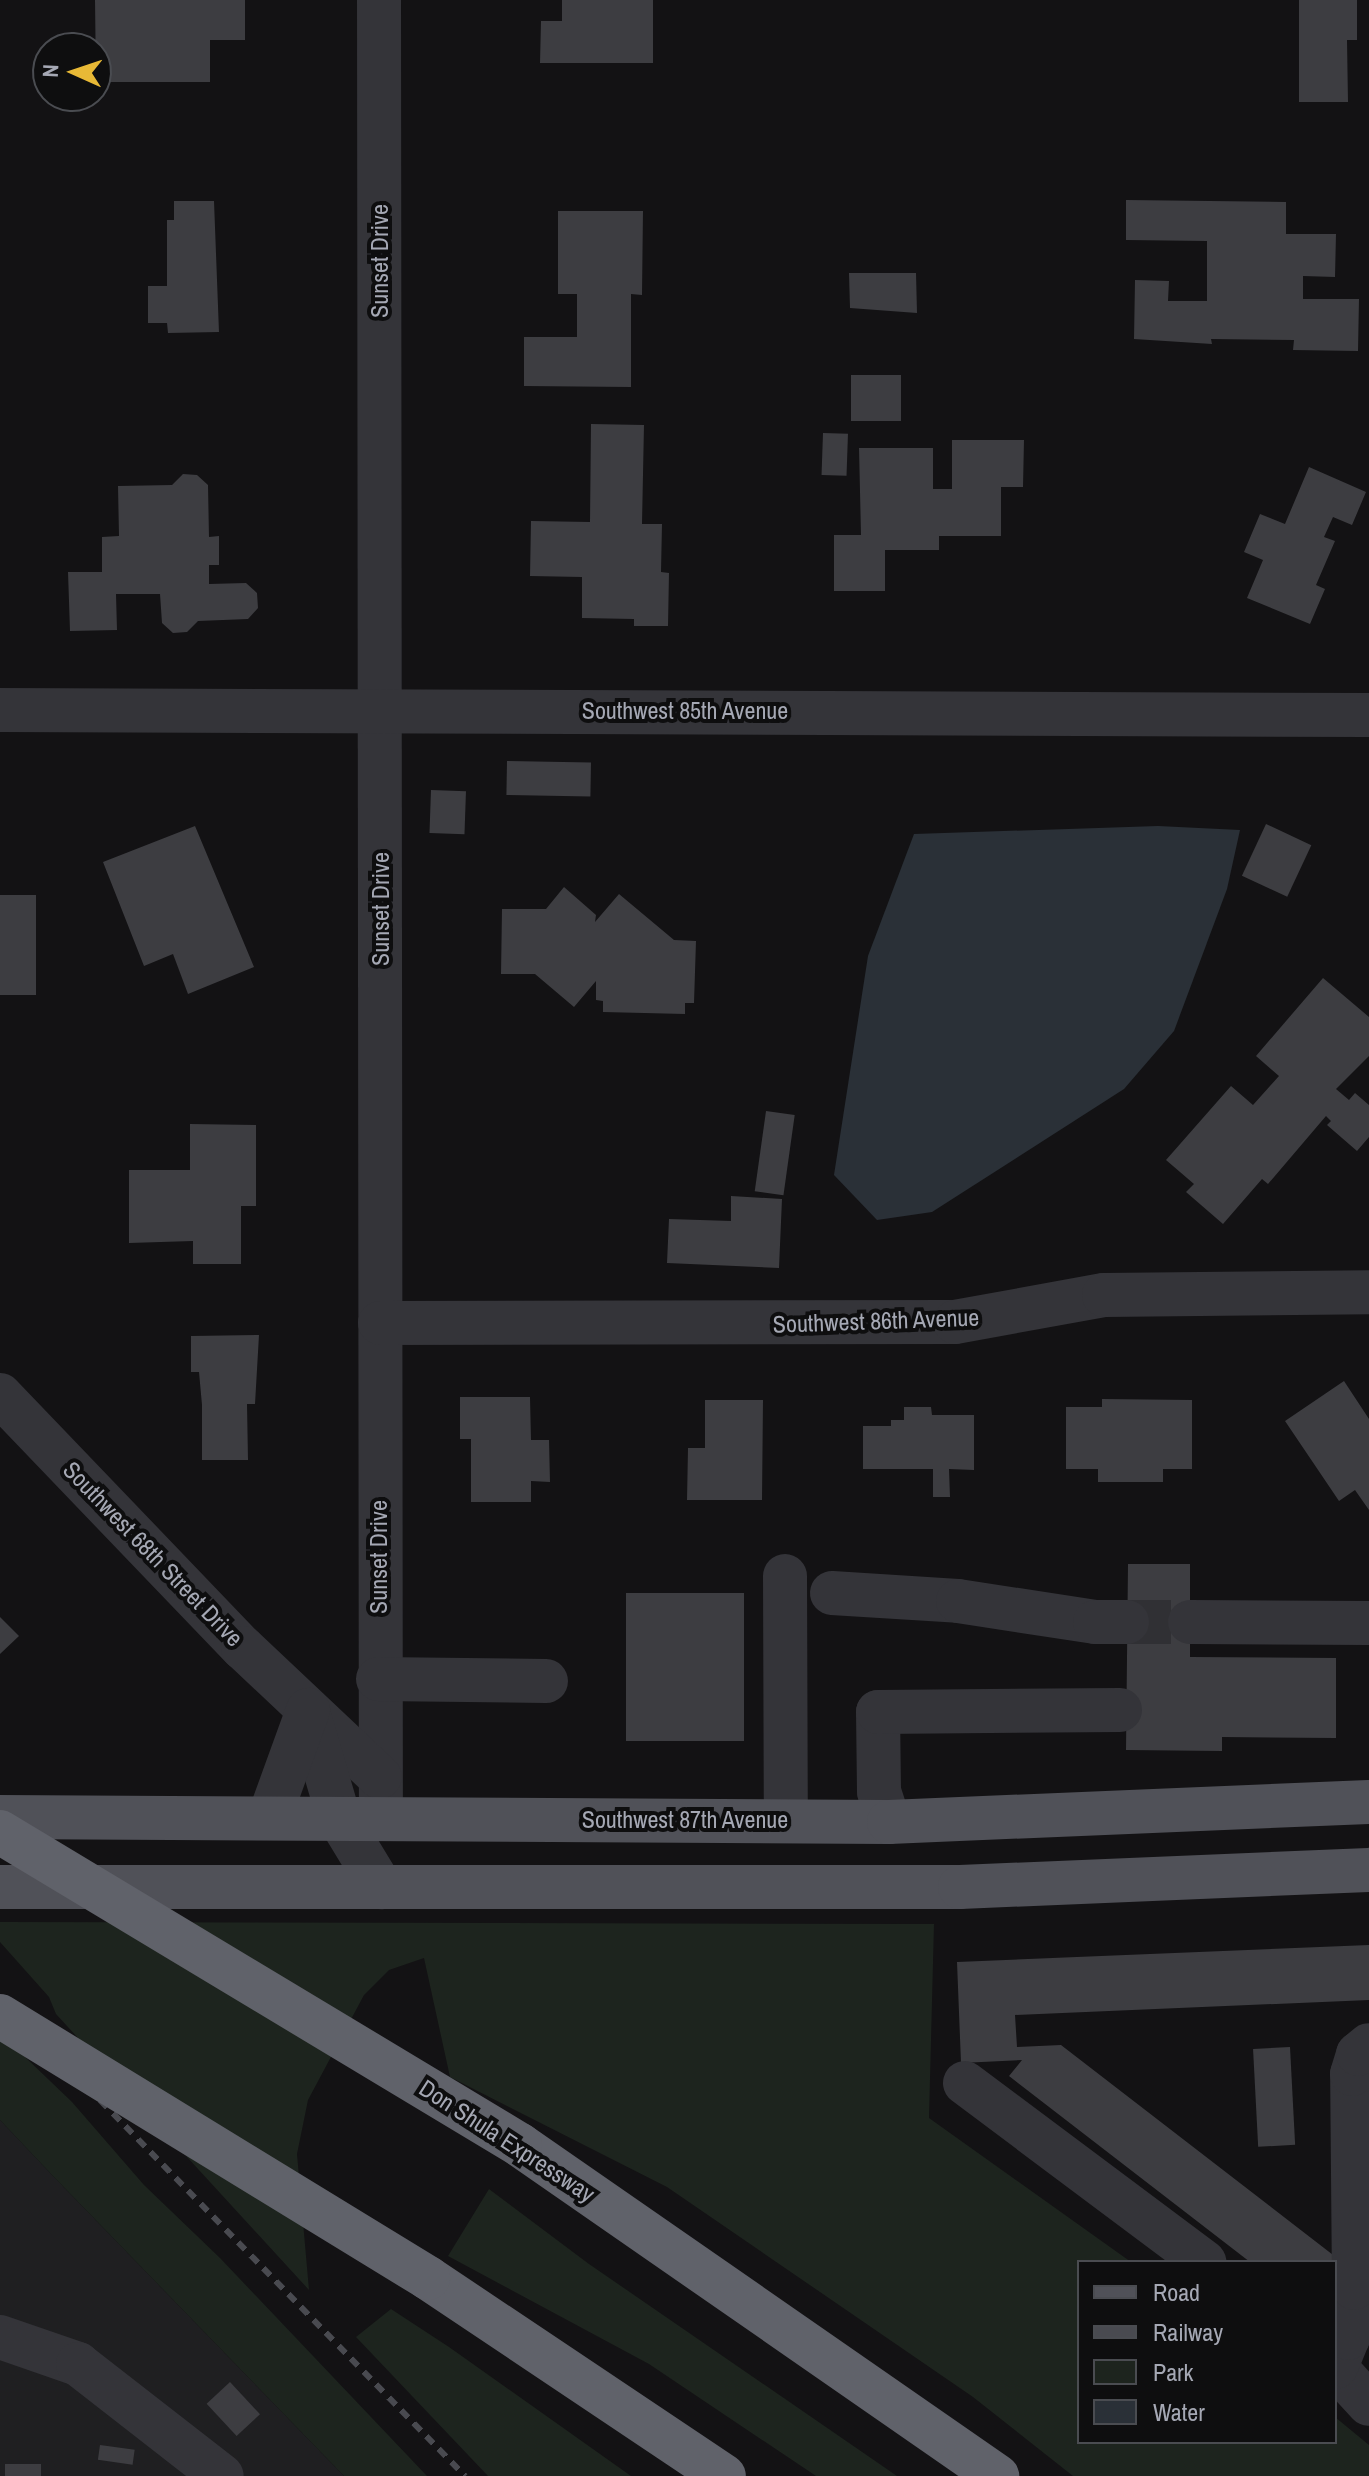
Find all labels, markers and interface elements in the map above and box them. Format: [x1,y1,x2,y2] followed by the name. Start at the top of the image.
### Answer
[32,32,112,112] north arrow
[35,64,65,78] text: N
[366,204,394,318] street label: Sunset Drive
[581,697,789,725] street label: Southwest 85th Avenue
[367,852,395,966] street label: Sunset Drive
[772,1303,980,1339] street label: Southwest 86th Avenue
[57,1455,249,1653] street label: Southwest 68th Street Drive
[365,1500,393,1614] street label: Sunset Drive
[581,1806,789,1834] street label: Southwest 87th Avenue
[414,2074,600,2208] street label: Don Shula Expressway
[1077,2260,1337,2444] legend
[1153,2276,1200,2308] text: Road
[1153,2316,1223,2348] text: Railway
[1153,2356,1193,2388] text: Park
[1153,2396,1205,2428] text: Water

